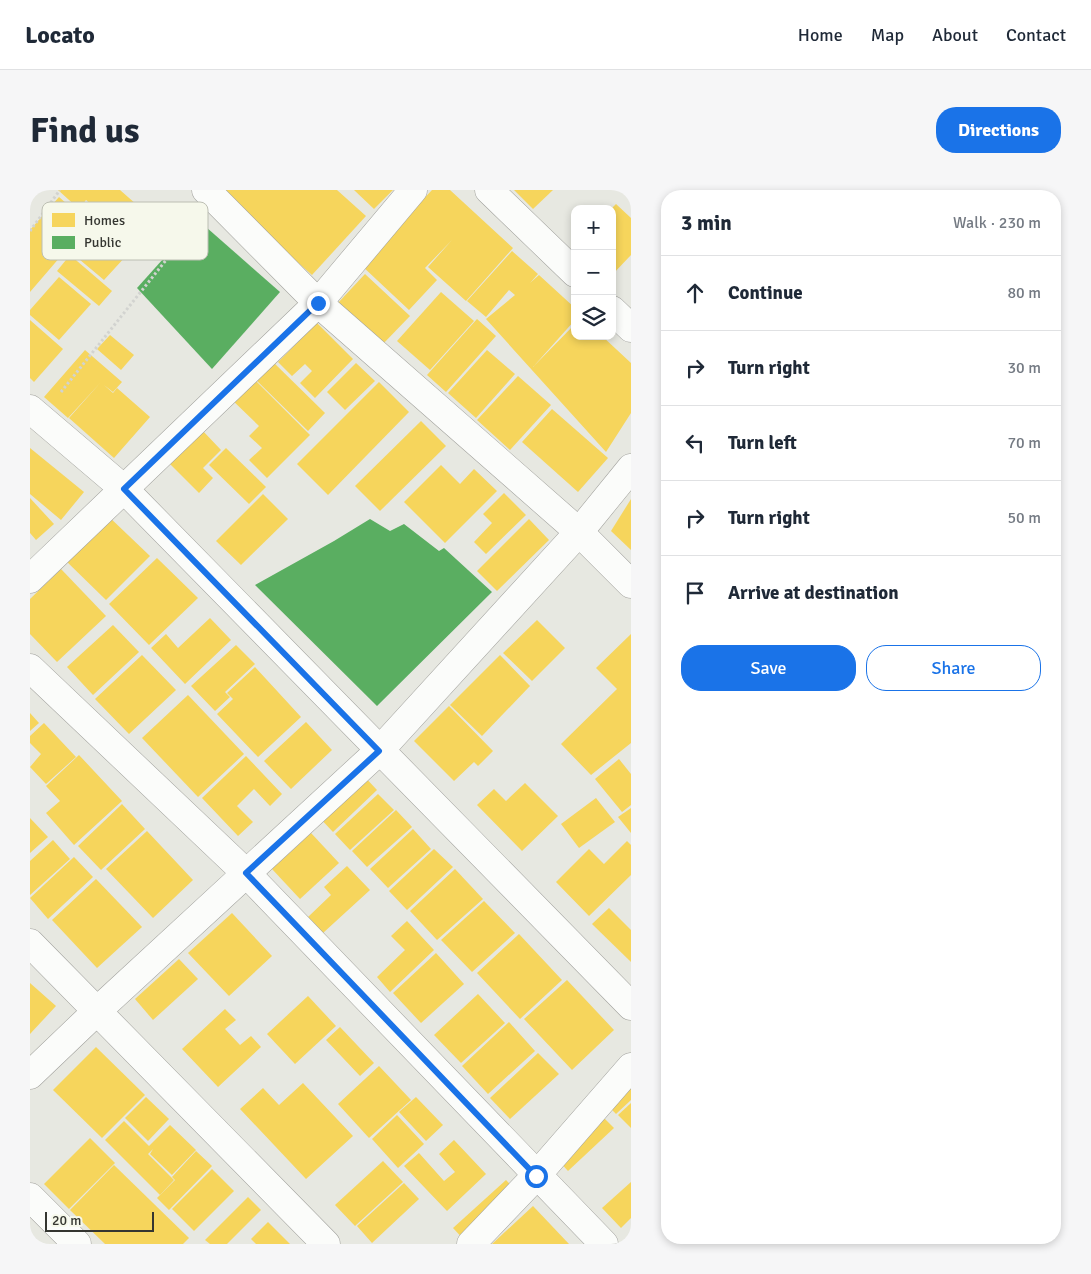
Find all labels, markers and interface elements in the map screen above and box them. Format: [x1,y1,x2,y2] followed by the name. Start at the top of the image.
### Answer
[25,20,95,50] text: Locato
[798,24,843,46] text: Home
[871,24,904,46] text: Map
[932,24,978,46] text: About
[1006,24,1066,46] text: Contact
[936,107,1061,153] button: Directions
[30,109,140,152] text: Find us
[42,202,208,260] legend
[571,205,616,340] map controls
[571,205,616,250] button: +
[681,210,732,236] text: 3 min
[84,212,125,229] text: Homes
[953,213,1041,233] text: Walk · 230 m
[84,234,122,251] text: Public
[571,250,616,295] button: −
[681,279,709,307] icon: ahead
[728,281,803,305] text: Continue
[1007,283,1041,303] text: 80 m
[307,292,330,315] route end
[571,295,616,340] button: layers
[681,354,709,382] icon: right
[728,356,810,380] text: Turn right
[1007,358,1041,378] text: 30 m
[681,429,709,457] icon: left
[728,431,797,455] text: Turn left
[1007,433,1041,453] text: 70 m
[681,504,709,532] icon: right
[728,506,810,530] text: Turn right
[1007,508,1041,528] text: 50 m
[681,579,709,607] icon: arrive
[728,581,899,605] text: Arrive at destination
[681,645,856,691] button: Save
[866,645,1041,691] button: Share
[525,1165,548,1188] route start
[45,1209,154,1232] scale bar
[52,1212,81,1229] text: 20 m

